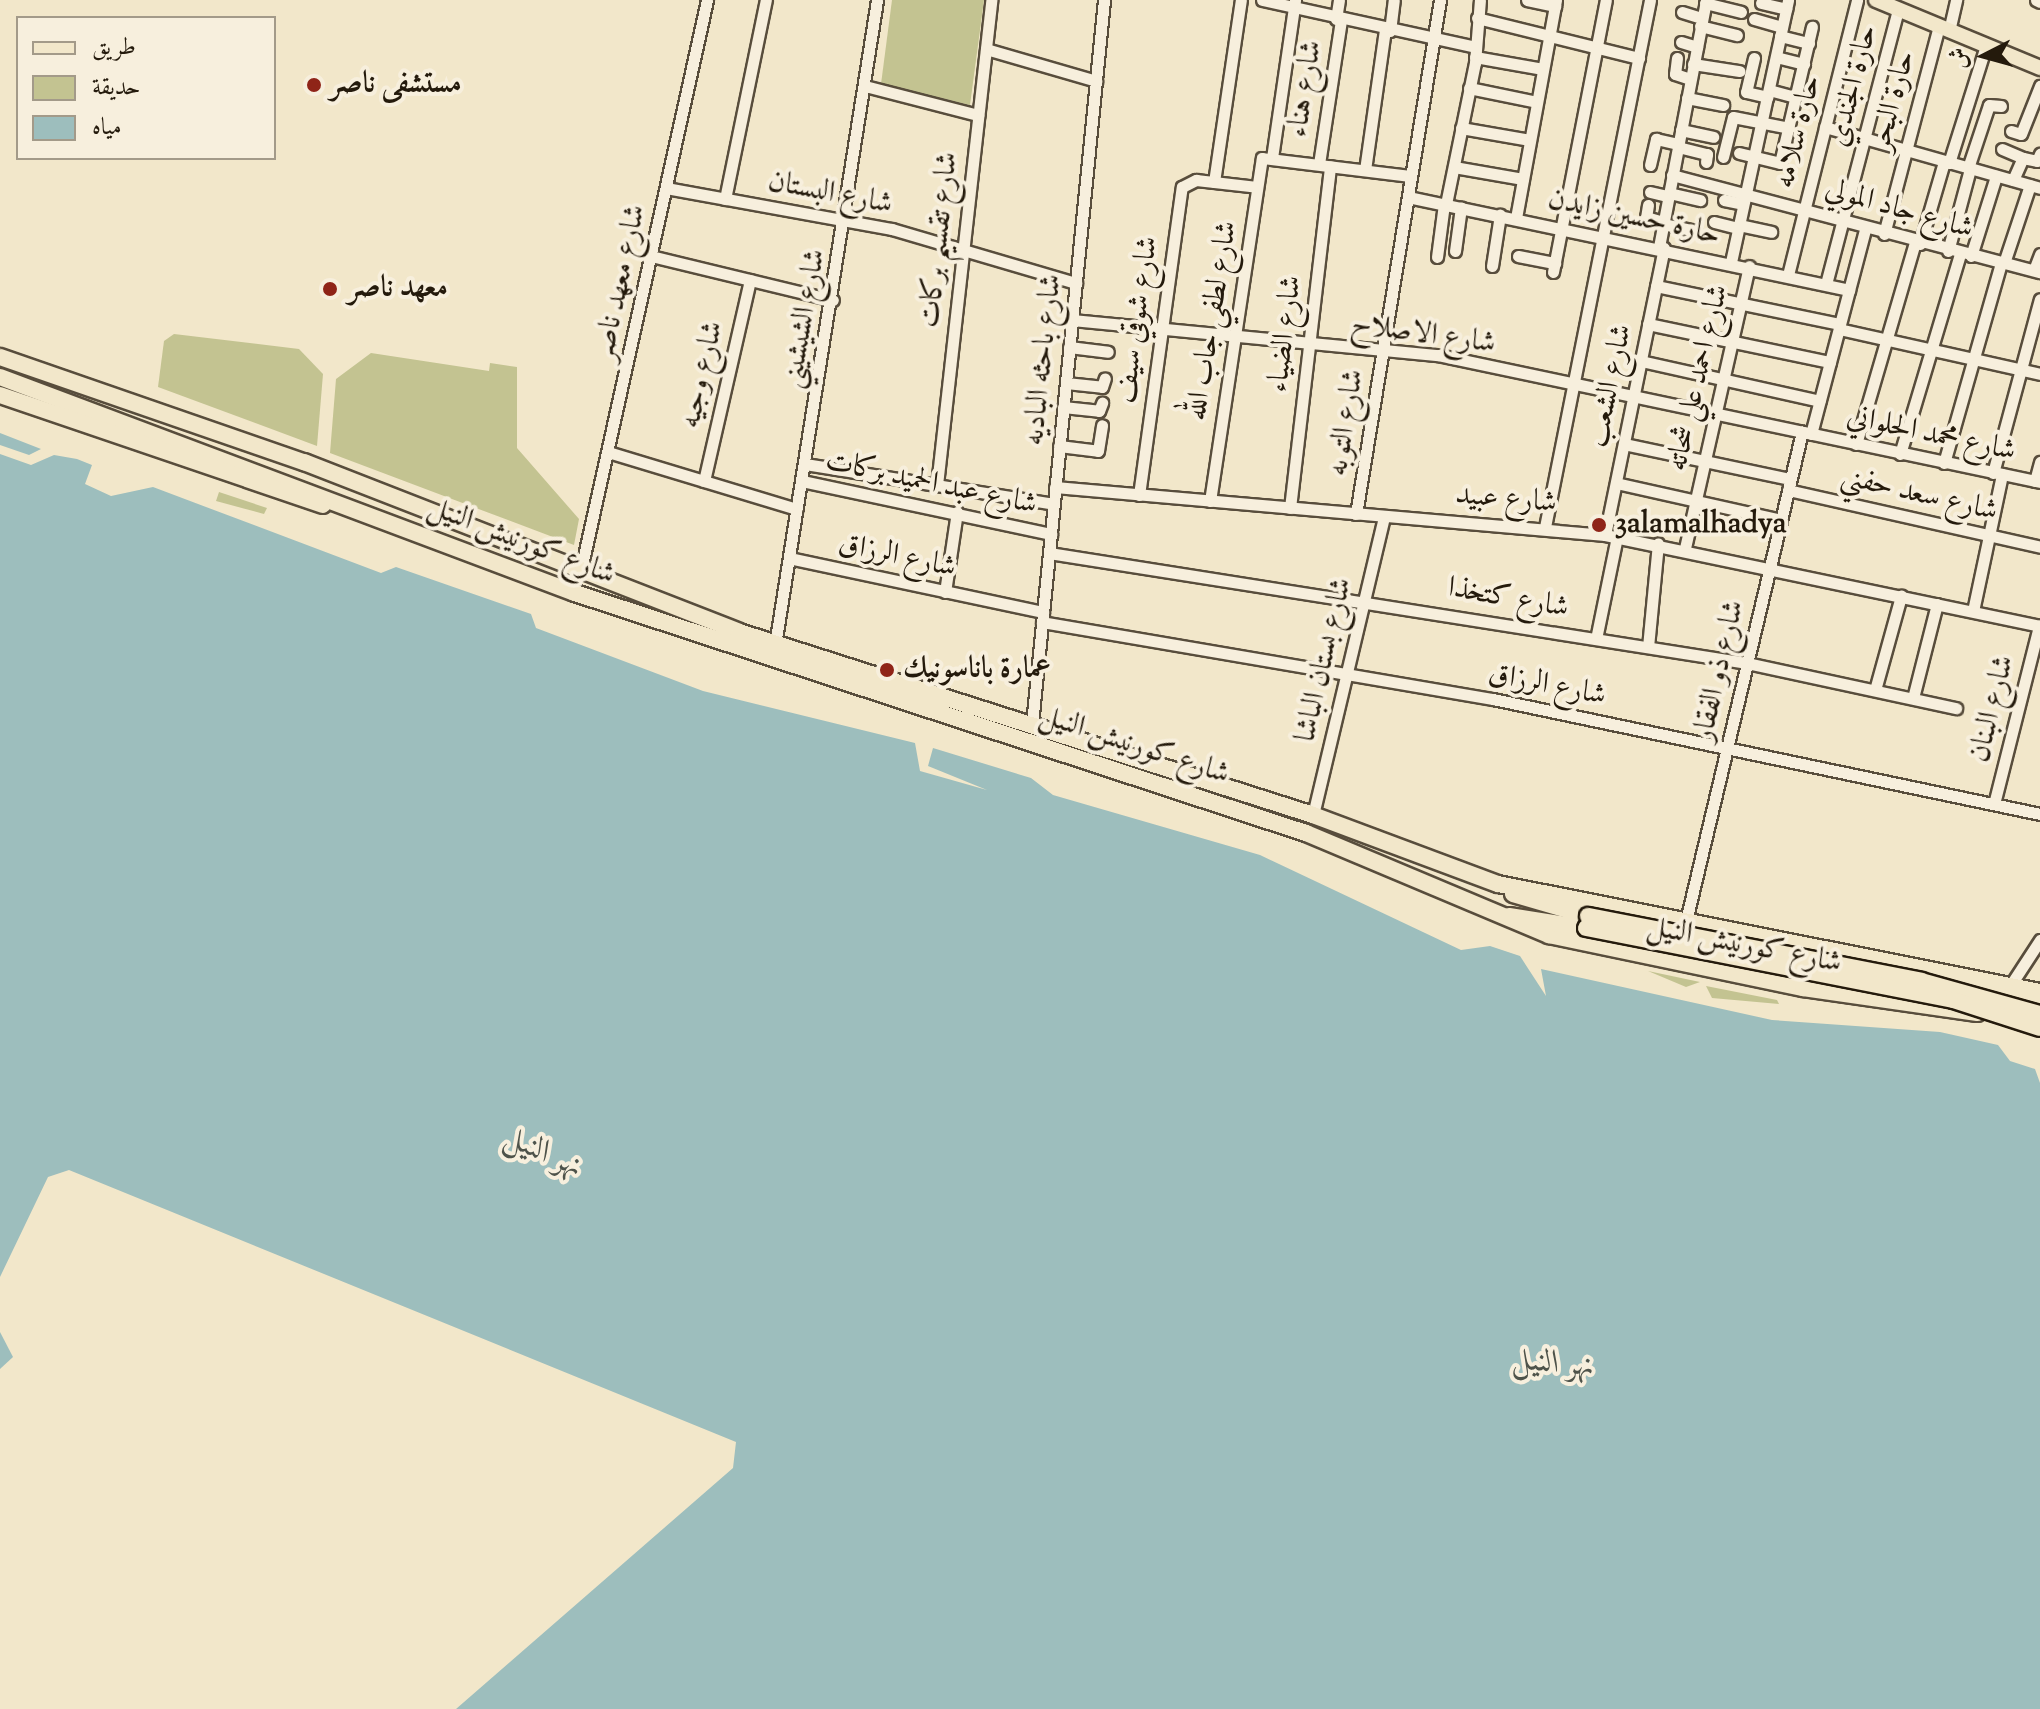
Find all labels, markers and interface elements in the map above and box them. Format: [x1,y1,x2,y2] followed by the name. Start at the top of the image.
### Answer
[16,16,276,160] legend
[1944,16,2024,96] north arrow
[1822,21,1886,151] street label: حارة الجندي
[92,31,136,65] text: طريق
[1281,38,1331,140] street label: شارع هناء
[1943,46,1977,71] text: ش
[1863,47,1925,155] street label: حارة البحر
[330,67,462,103] place label: مستشفى ناصر
[92,71,141,105] text: حديقة
[1768,72,1830,192] street label: حارة سلامه
[305,76,323,94] marker: مستشفى ناصر
[92,111,122,145] text: مياه
[913,150,967,330] street label: شارع تقسيم بركات
[765,164,895,224] street label: شارع البستان
[1821,172,1977,248] street label: شارع جاد المولي
[1544,182,1724,254] street label: حارة حسين زايدن
[587,202,655,364] street label: شارع معهد ناصر
[1179,219,1247,423] street label: شارع لطفي جاب الله
[1108,234,1168,406] street label: شارع شوقي سيف
[775,247,835,391] street label: شارع الشيشيني
[348,271,448,307] place label: معهد ناصر
[1017,272,1071,448] street label: شارع باحثه الباديه
[1261,273,1311,395] street label: شارع الضياء
[319,278,341,300] marker: معهد ناصر
[1660,281,1738,475] street label: شارع احمد علي شحاته
[1348,307,1498,363] street label: شارع الاصلاح
[673,318,733,432] street label: شارع وجيه
[1580,321,1642,451] street label: شارع الشعب
[1321,367,1373,479] street label: شارع التوبه
[1843,400,2019,470] street label: شارع محمد الحلواني
[822,444,1040,524] street label: شارع عبد الحميد بركات
[1837,459,2001,531] street label: شارع سعد حفني
[1454,478,1558,522] street label: شارع عبيد
[422,490,620,594] street label: شارع كورنيش النيل
[1615,507,1787,543] place label: 3alamalhadya
[1590,516,1608,534] marker: 3alamalhadya
[835,527,959,587] street label: شارع الرزاق
[1445,571,1571,627] street label: شارع كتخذا
[1289,574,1361,746] street label: شارع بستان الباشا
[1686,597,1754,745] street label: شارع ذو الفقار
[903,652,1051,688] place label: عمارة باناسونيك
[1962,652,2024,766] street label: شارع البنان
[1485,657,1609,715] street label: شارع الرزاق
[878,661,896,679] marker: عمارة باناسونيك
[1035,698,1233,794] street label: شارع كورنيش النيل
[1644,909,1844,983] street label: شارع كورنيش النيل
[497,1118,589,1188] water label: نهر النيل
[1510,1341,1596,1387] water label: نهر النيل

